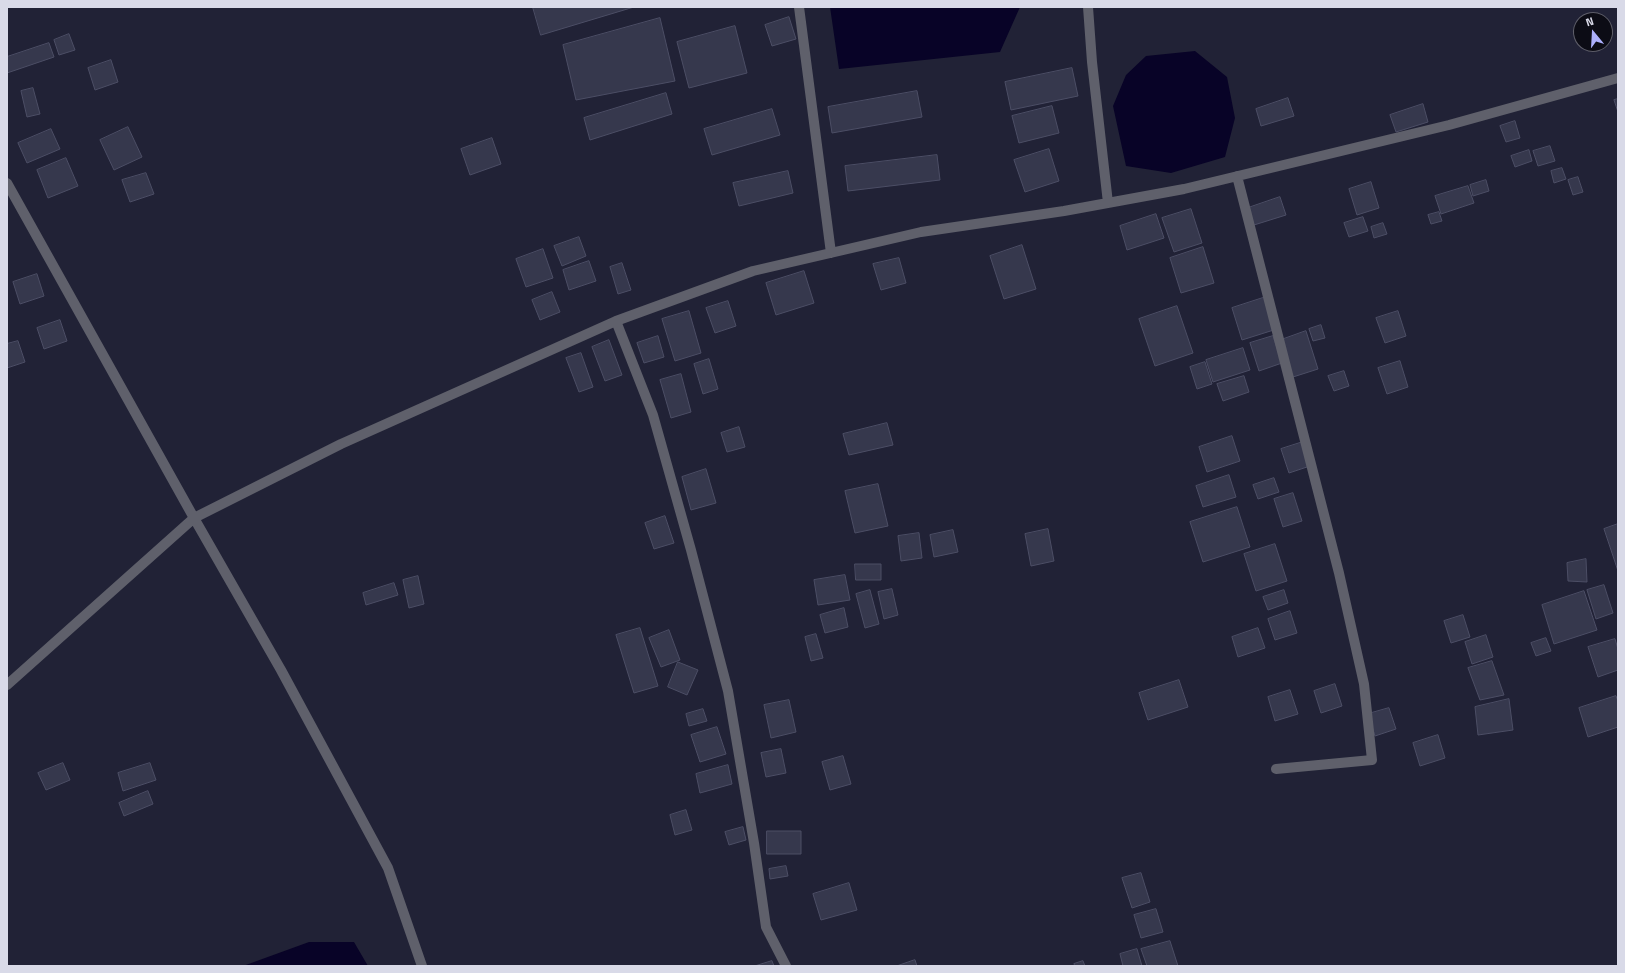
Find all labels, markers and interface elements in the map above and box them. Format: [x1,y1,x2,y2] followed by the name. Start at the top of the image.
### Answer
[1573,12,1613,52] north arrow
[1584,13,1596,30] text: N

